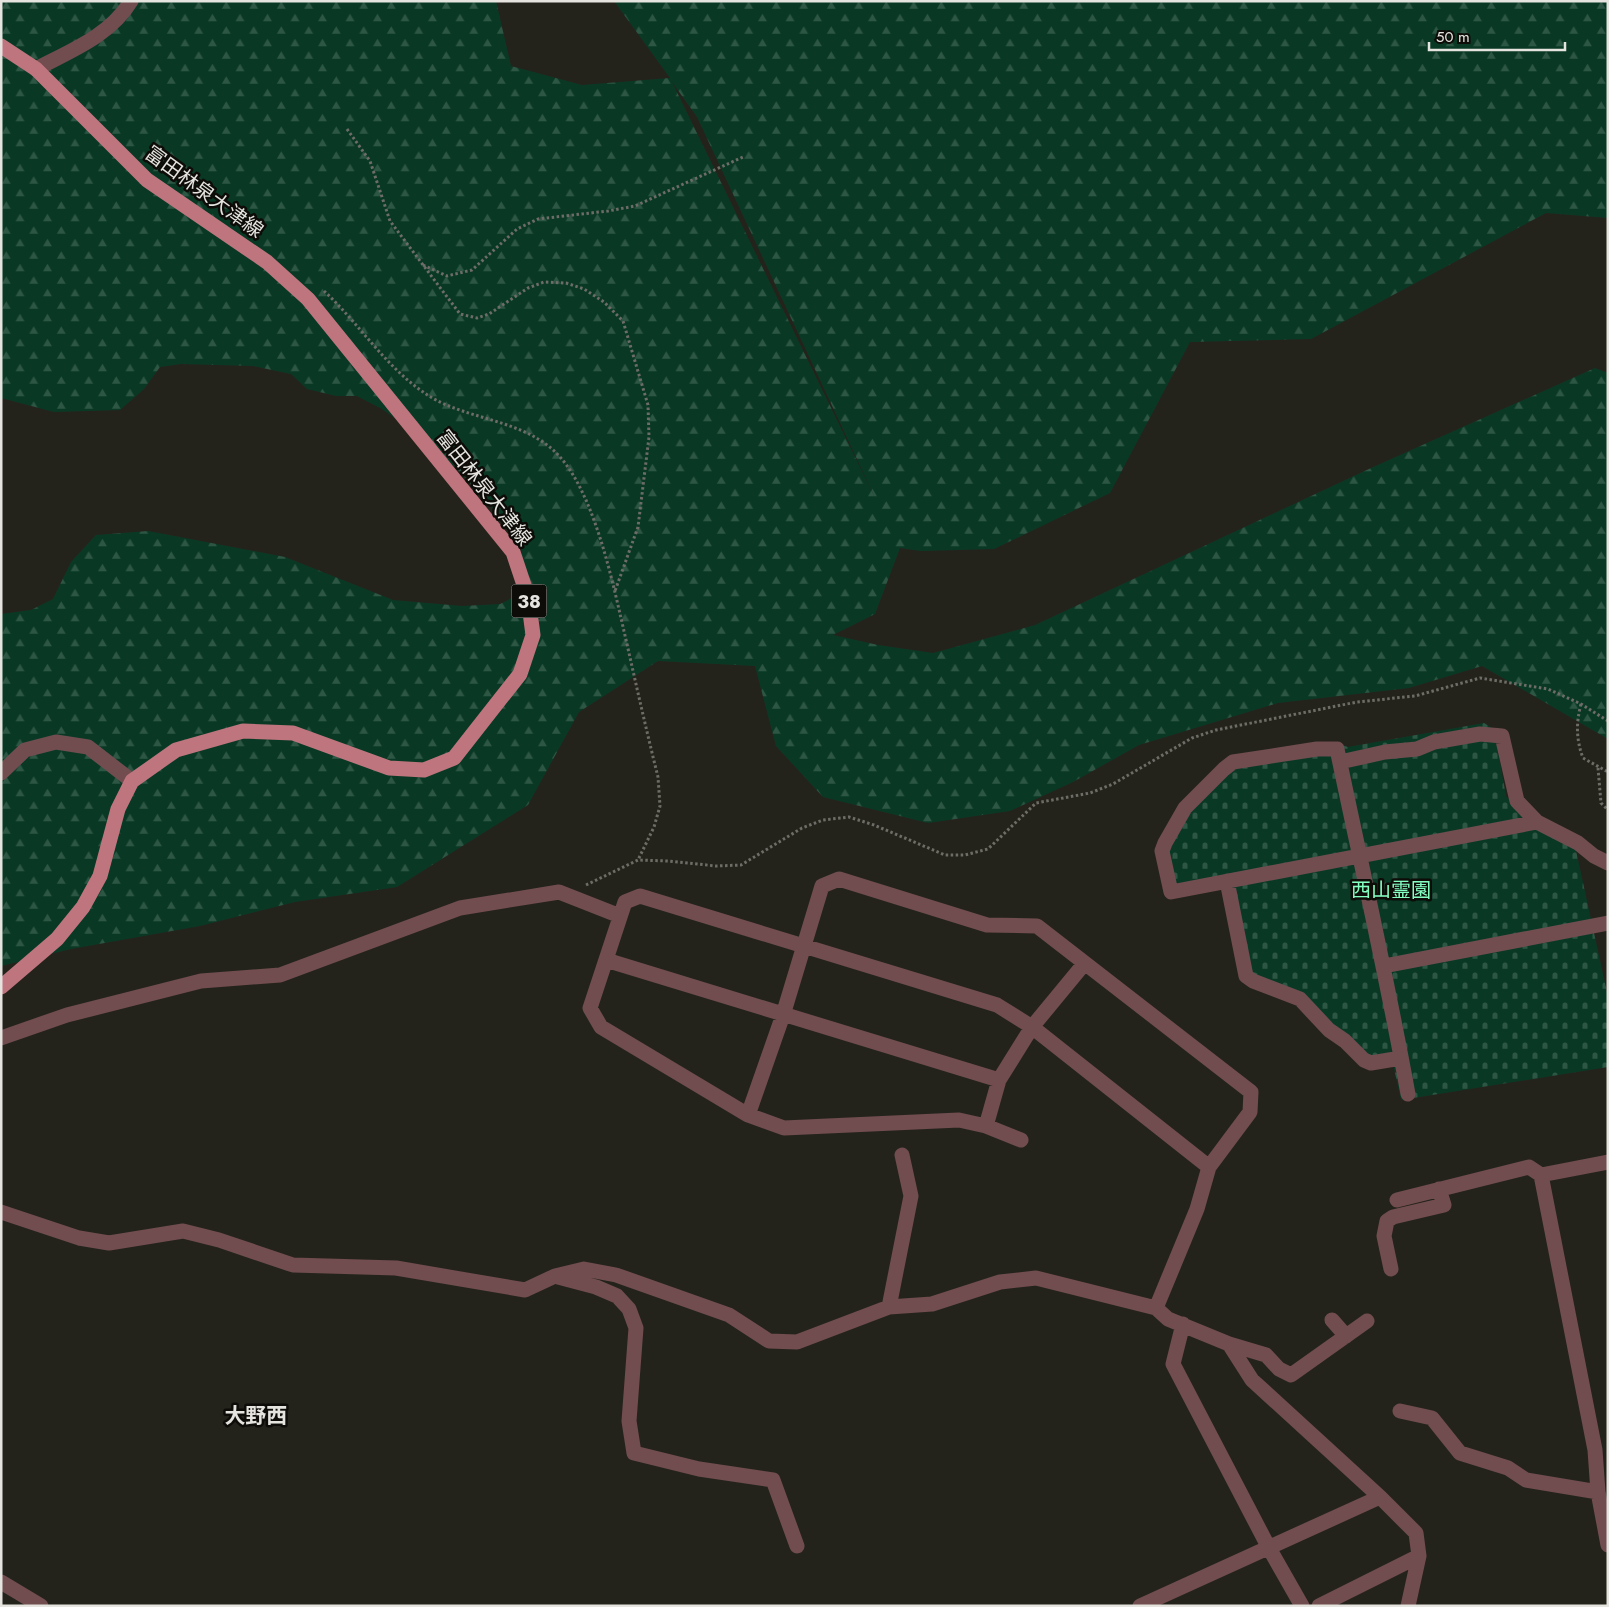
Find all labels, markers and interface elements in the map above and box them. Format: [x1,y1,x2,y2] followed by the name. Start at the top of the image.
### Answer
[1429,20,1565,52] scale bar
[1436,26,1470,48] text: 50 m
[139,139,269,245] street label: 富田林泉大津線
[429,424,539,552] street label: 富田林泉大津線
[512,584,546,618] road number: 38
[1351,876,1431,905] park label: 西山霊園
[225,1401,288,1431] district label: 大野西

